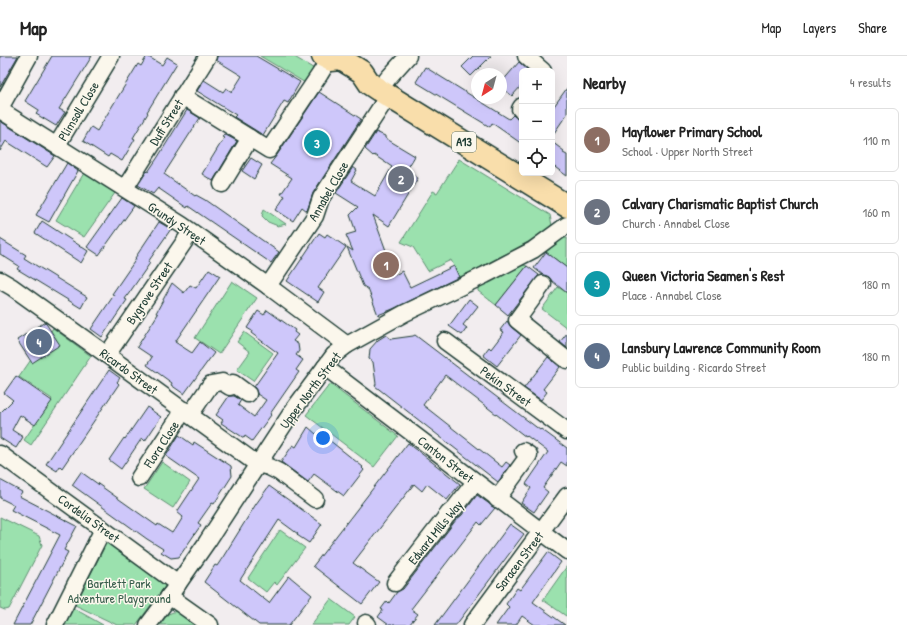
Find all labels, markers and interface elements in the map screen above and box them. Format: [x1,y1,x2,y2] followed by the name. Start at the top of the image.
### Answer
[20,15,47,41] text: Map
[761,18,781,37] text: Map
[803,18,836,37] text: Layers
[858,18,887,37] text: Share
[471,68,507,104] north arrow
[519,68,555,176] map controls
[519,68,555,104] button: +
[583,71,626,94] text: Nearby
[850,73,891,91] text: 4 results
[53,78,103,144] street label: Plimsoll Close
[145,95,188,149] street label: Duff Street
[519,104,555,140] button: −
[622,121,762,142] text: Mayflower Primary School
[304,128,330,158] pin: 3
[595,131,599,149] text: 1
[863,131,890,149] text: 110 m
[452,132,476,152] road number: A13
[519,140,555,176] button: locate
[622,142,753,160] text: School · Upper North Street
[304,158,352,224] street label: Annabel Close
[388,164,414,194] pin: 2
[622,193,818,214] text: Calvary Charismatic Baptist Church
[145,197,210,249] street label: Grundy Street
[594,203,600,221] text: 2
[862,203,890,221] text: 160 m
[622,214,730,232] text: Church · Annabel Close
[373,250,399,280] pin: 1
[121,258,177,328] street label: Bygrove Street
[622,265,784,286] text: Queen Victoria Seamen's Rest
[594,275,600,293] text: 3
[862,275,890,293] text: 180 m
[622,286,722,304] text: Place · Annabel Close
[26,327,52,357] pin: 4
[622,337,821,358] text: Lansbury Lawrence Community Room
[96,344,162,398] street label: Ricardo Street
[595,347,599,365] text: 4
[862,347,890,365] text: 180 m
[275,348,345,432] street label: Upper North Street
[622,358,766,376] text: Public building · Ricardo Street
[477,361,536,411] street label: Pekin Street
[139,417,183,472] street label: Flora Close
[313,428,333,448] your location
[414,431,478,487] street label: Canton Street
[54,489,124,547] street label: Cordelia Street
[404,496,467,568] street label: Edward Mills Way
[491,527,548,595] street label: Saracen Street
[68,574,171,607] park label: Bartlett Park Adventure Playground

